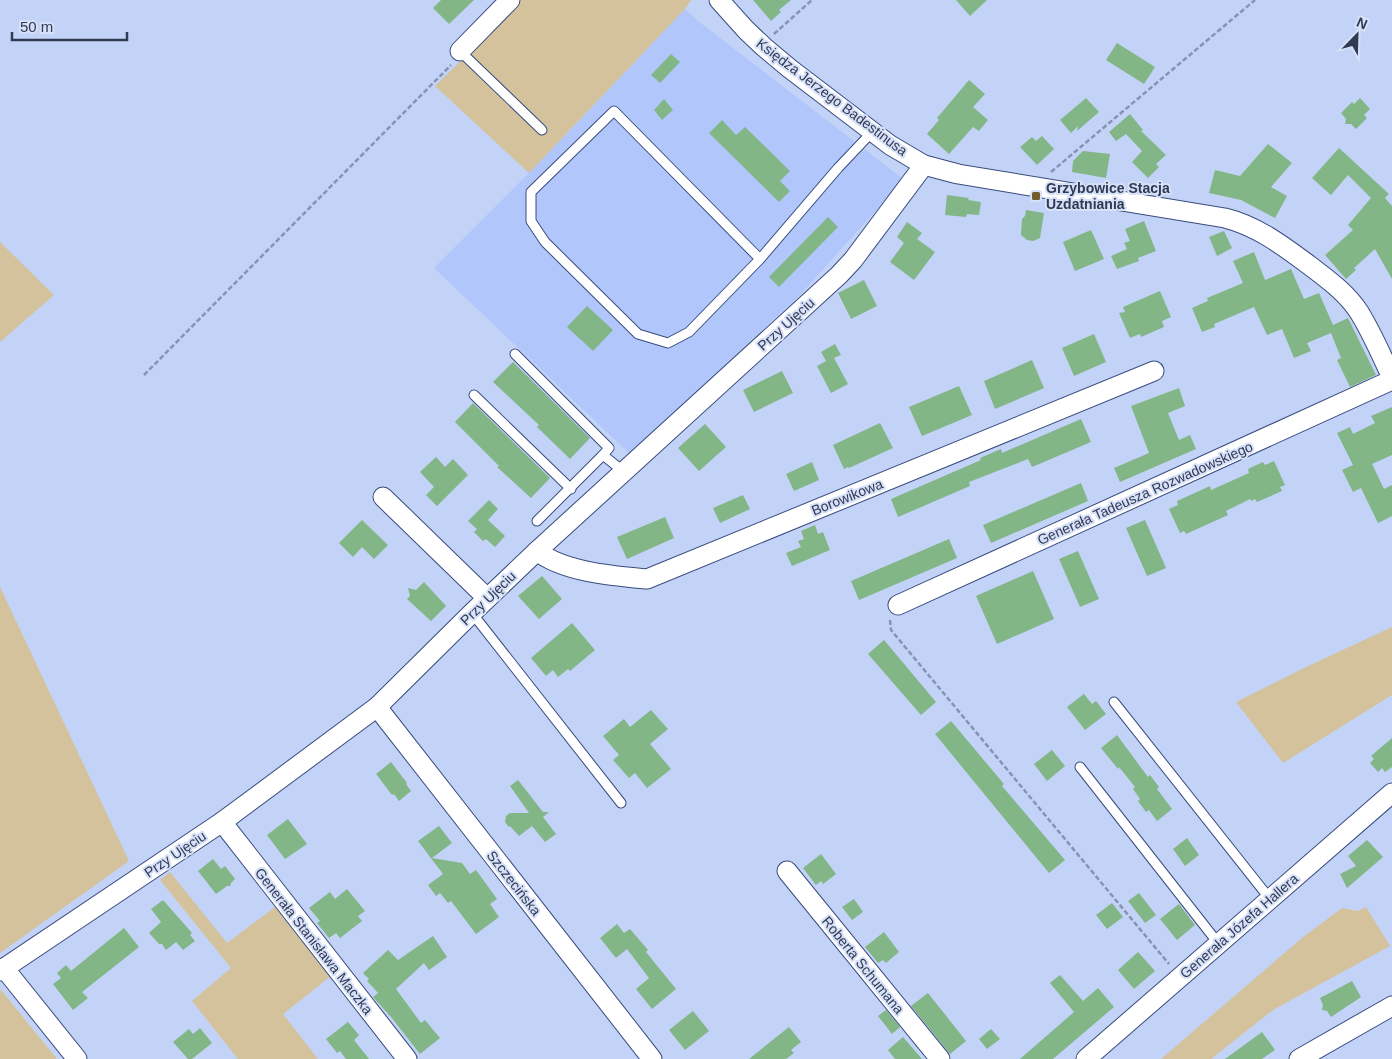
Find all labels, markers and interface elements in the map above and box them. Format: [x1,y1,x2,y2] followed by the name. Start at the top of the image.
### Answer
[12,10,128,42] scale bar
[1332,10,1382,60] north arrow
[1354,14,1370,32] text: N
[20,18,53,35] text: 50 m
[754,35,911,159] street label: Księdza Jerzego Badestinusa
[1046,180,1170,212] place label: Grzybowice Stacja Uzdatniania
[1030,190,1042,202] marker: Grzybowice Stacja Uzdatniania
[754,294,818,354] street label: Przy Ujęciu
[1035,438,1255,548] street label: Generała Tadeusza Rozwadowskiego
[809,475,885,519] street label: Borowikowa
[457,568,519,628] street label: Przy Ujęciu
[141,828,209,880] street label: Przy Ujęciu
[484,847,544,919] street label: Szczecińska
[252,865,376,1018] street label: Generała Stanisława Maczka
[1177,870,1301,982] street label: Generała Józefa Hallera
[819,913,907,1017] street label: Roberta Schumana

